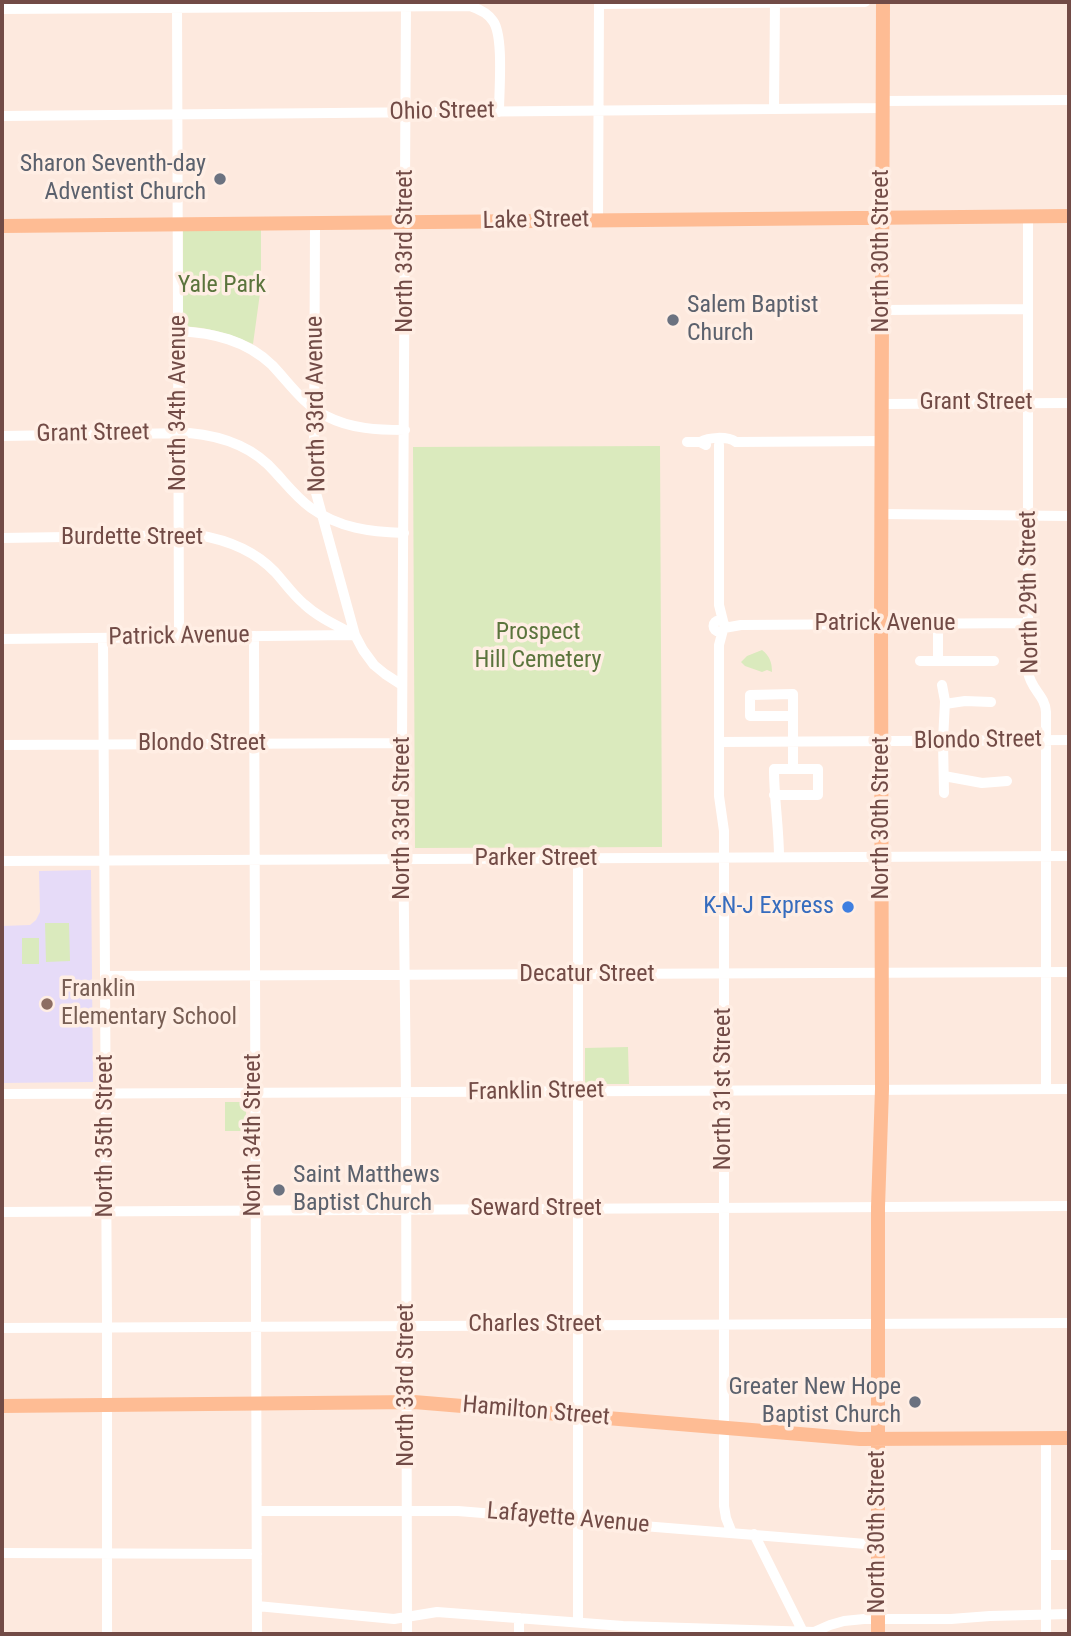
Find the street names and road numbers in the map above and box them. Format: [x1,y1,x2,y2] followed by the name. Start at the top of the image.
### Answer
[389,97,495,127] street label: Ohio Street
[392,169,420,333] street label: North 33rd Street
[868,169,896,333] street label: North 30th Street
[483,206,589,236] street label: Lake Street
[165,315,193,491] street label: North 34th Avenue
[301,316,333,492] street label: North 33rd Avenue
[920,389,1032,417] street label: Grant Street
[36,419,150,449] street label: Grant Street
[1014,510,1046,674] street label: North 29th Street
[61,524,203,552] street label: Burdette Street
[814,610,956,638] street label: Patrick Avenue
[108,621,250,653] street label: Patrick Avenue
[914,725,1042,757] street label: Blondo Street
[138,730,266,758] street label: Blondo Street
[389,736,417,900] street label: North 33rd Street
[868,736,896,900] street label: North 30th Street
[475,845,597,873] street label: Parker Street
[519,961,655,989] street label: Decatur Street
[710,1008,738,1170] street label: North 31st Street
[240,1053,268,1217] street label: North 34th Street
[92,1054,120,1218] street label: North 35th Street
[468,1076,604,1108] street label: Franklin Street
[470,1195,602,1223] street label: Seward Street
[393,1303,421,1467] street label: North 33rd Street
[468,1311,602,1339] street label: Charles Street
[461,1391,611,1433] street label: Hamilton Street
[864,1450,892,1614] street label: North 30th Street
[486,1498,650,1540] street label: Lafayette Avenue

